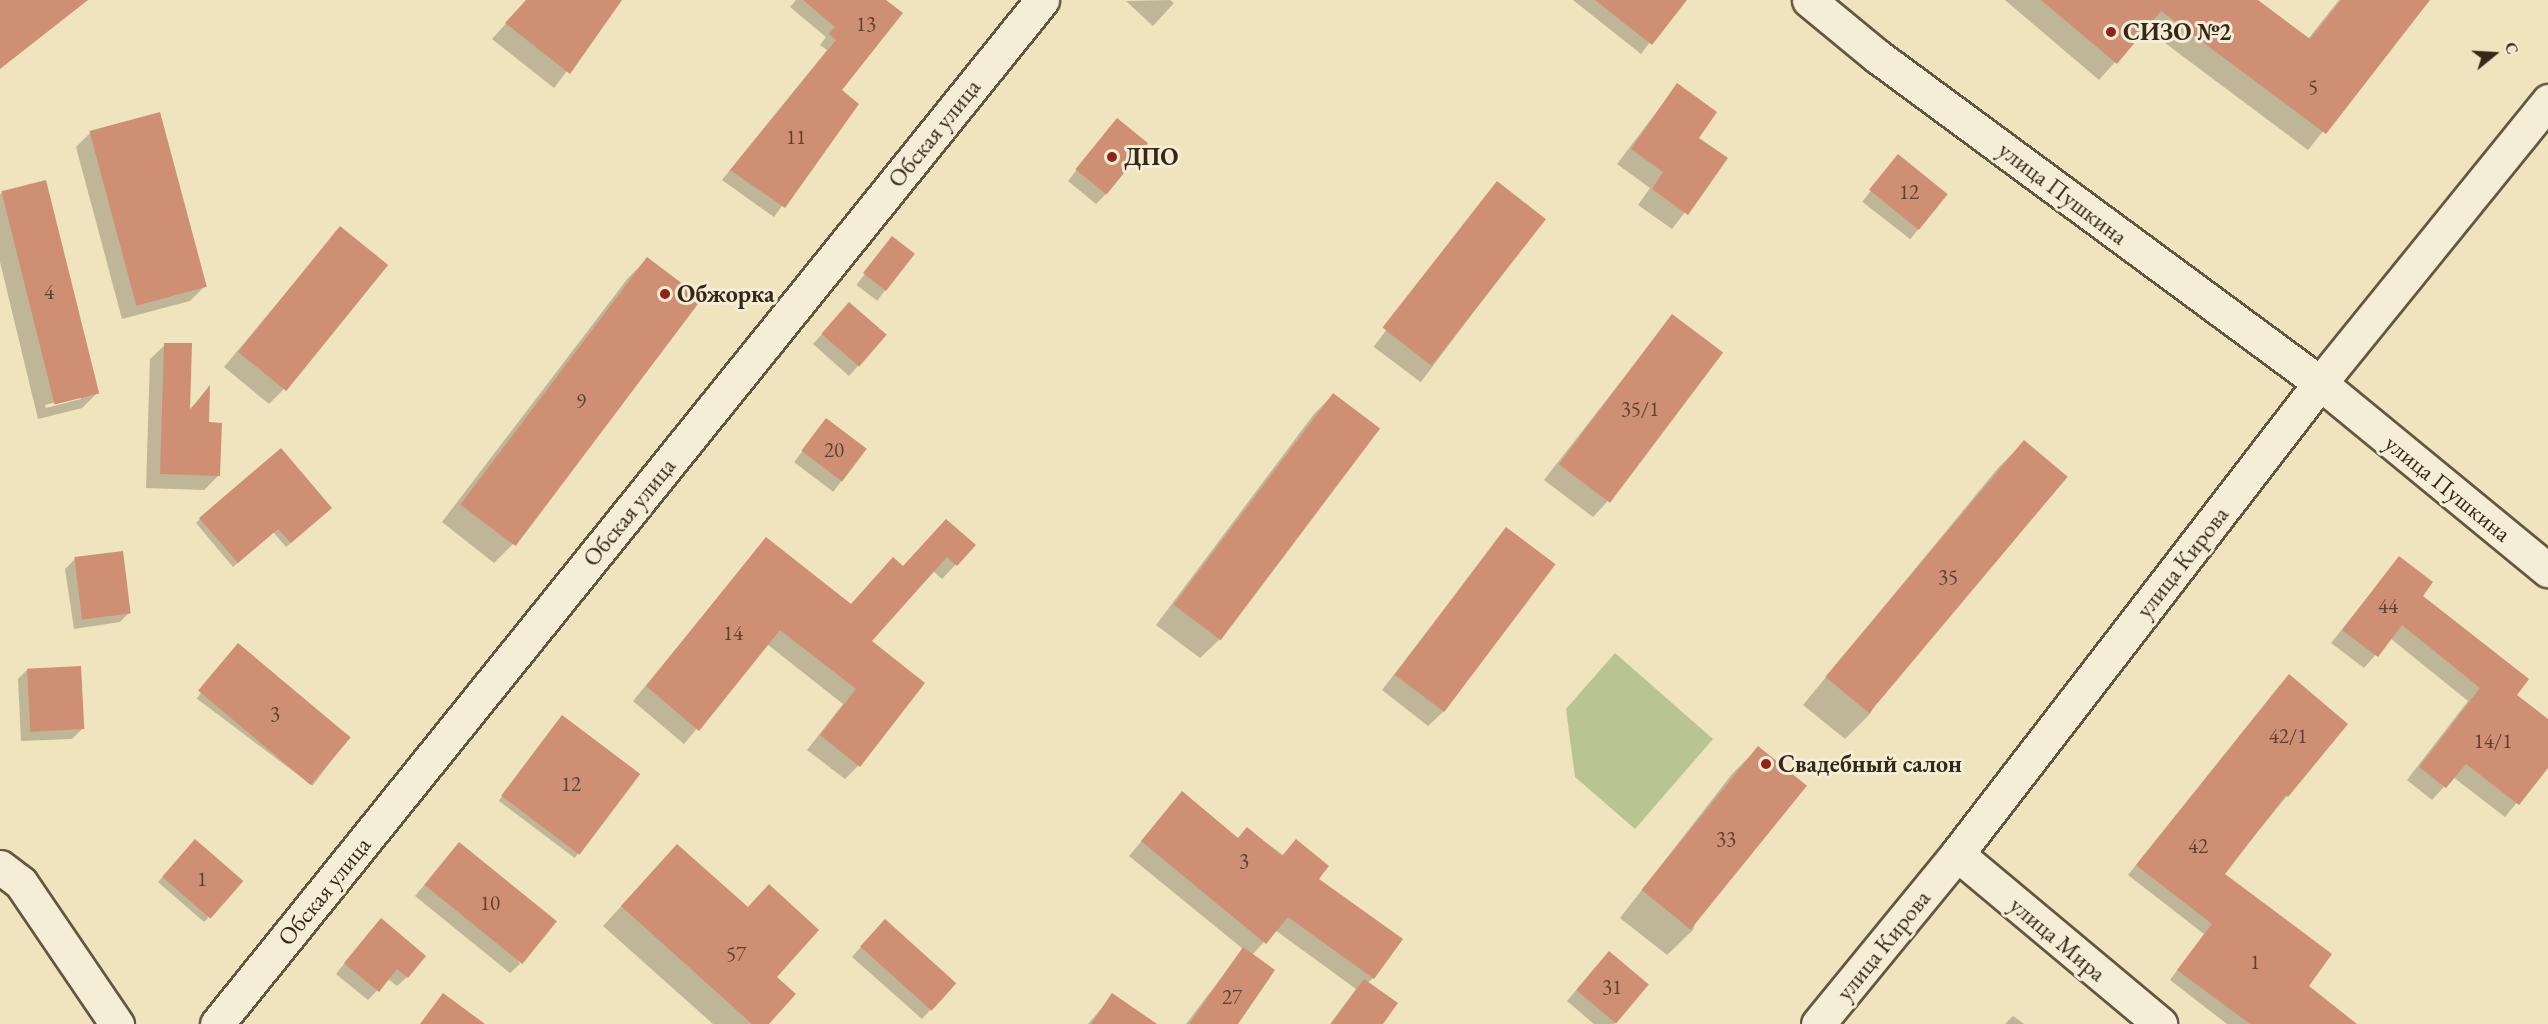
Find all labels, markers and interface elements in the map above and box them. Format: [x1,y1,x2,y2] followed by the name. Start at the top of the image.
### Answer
[856,11,876,37] house number: 13
[2123,18,2232,46] place label: СИЗО №2
[2464,24,2524,84] north arrow
[2104,25,2118,39] marker: СИЗО №2
[2500,40,2523,57] text: С
[881,73,987,193] street label: Обская улица
[2308,74,2318,100] house number: 5
[786,124,806,150] house number: 11
[1993,135,2133,251] street label: улица Пушкина
[1124,143,1178,171] place label: ДПО
[1105,150,1119,164] marker: ДПО
[1899,179,1919,205] house number: 12
[44,279,54,305] house number: 4
[677,280,774,308] place label: Обжорка
[658,287,672,301] marker: Обжорка
[576,388,586,414] house number: 9
[1621,396,1659,422] house number: 35/1
[2379,428,2517,548] street label: улица Пушкина
[824,437,844,463] house number: 20
[576,452,682,572] street label: Обская улица
[2130,501,2234,623] street label: улица Кирова
[1938,564,1958,590] house number: 35
[2378,593,2398,619] house number: 44
[723,620,743,646] house number: 14
[270,701,280,727] house number: 3
[2269,723,2307,749] house number: 42/1
[2474,728,2512,754] house number: 14/1
[1778,750,1962,778] place label: Свадебный салон
[1759,757,1773,771] marker: Свадебный салон
[561,771,581,797] house number: 12
[1716,826,1736,852] house number: 33
[271,831,377,951] street label: Обская улица
[2188,833,2208,859] house number: 42
[1239,848,1249,874] house number: 3
[197,866,207,892] house number: 1
[1830,884,1936,1006] street label: улица Кирова
[480,890,500,916] house number: 10
[2004,890,2112,988] street label: улица Мира
[726,941,746,967] house number: 57
[2250,949,2260,975] house number: 1
[1602,974,1622,1000] house number: 31
[1222,984,1242,1010] house number: 27

